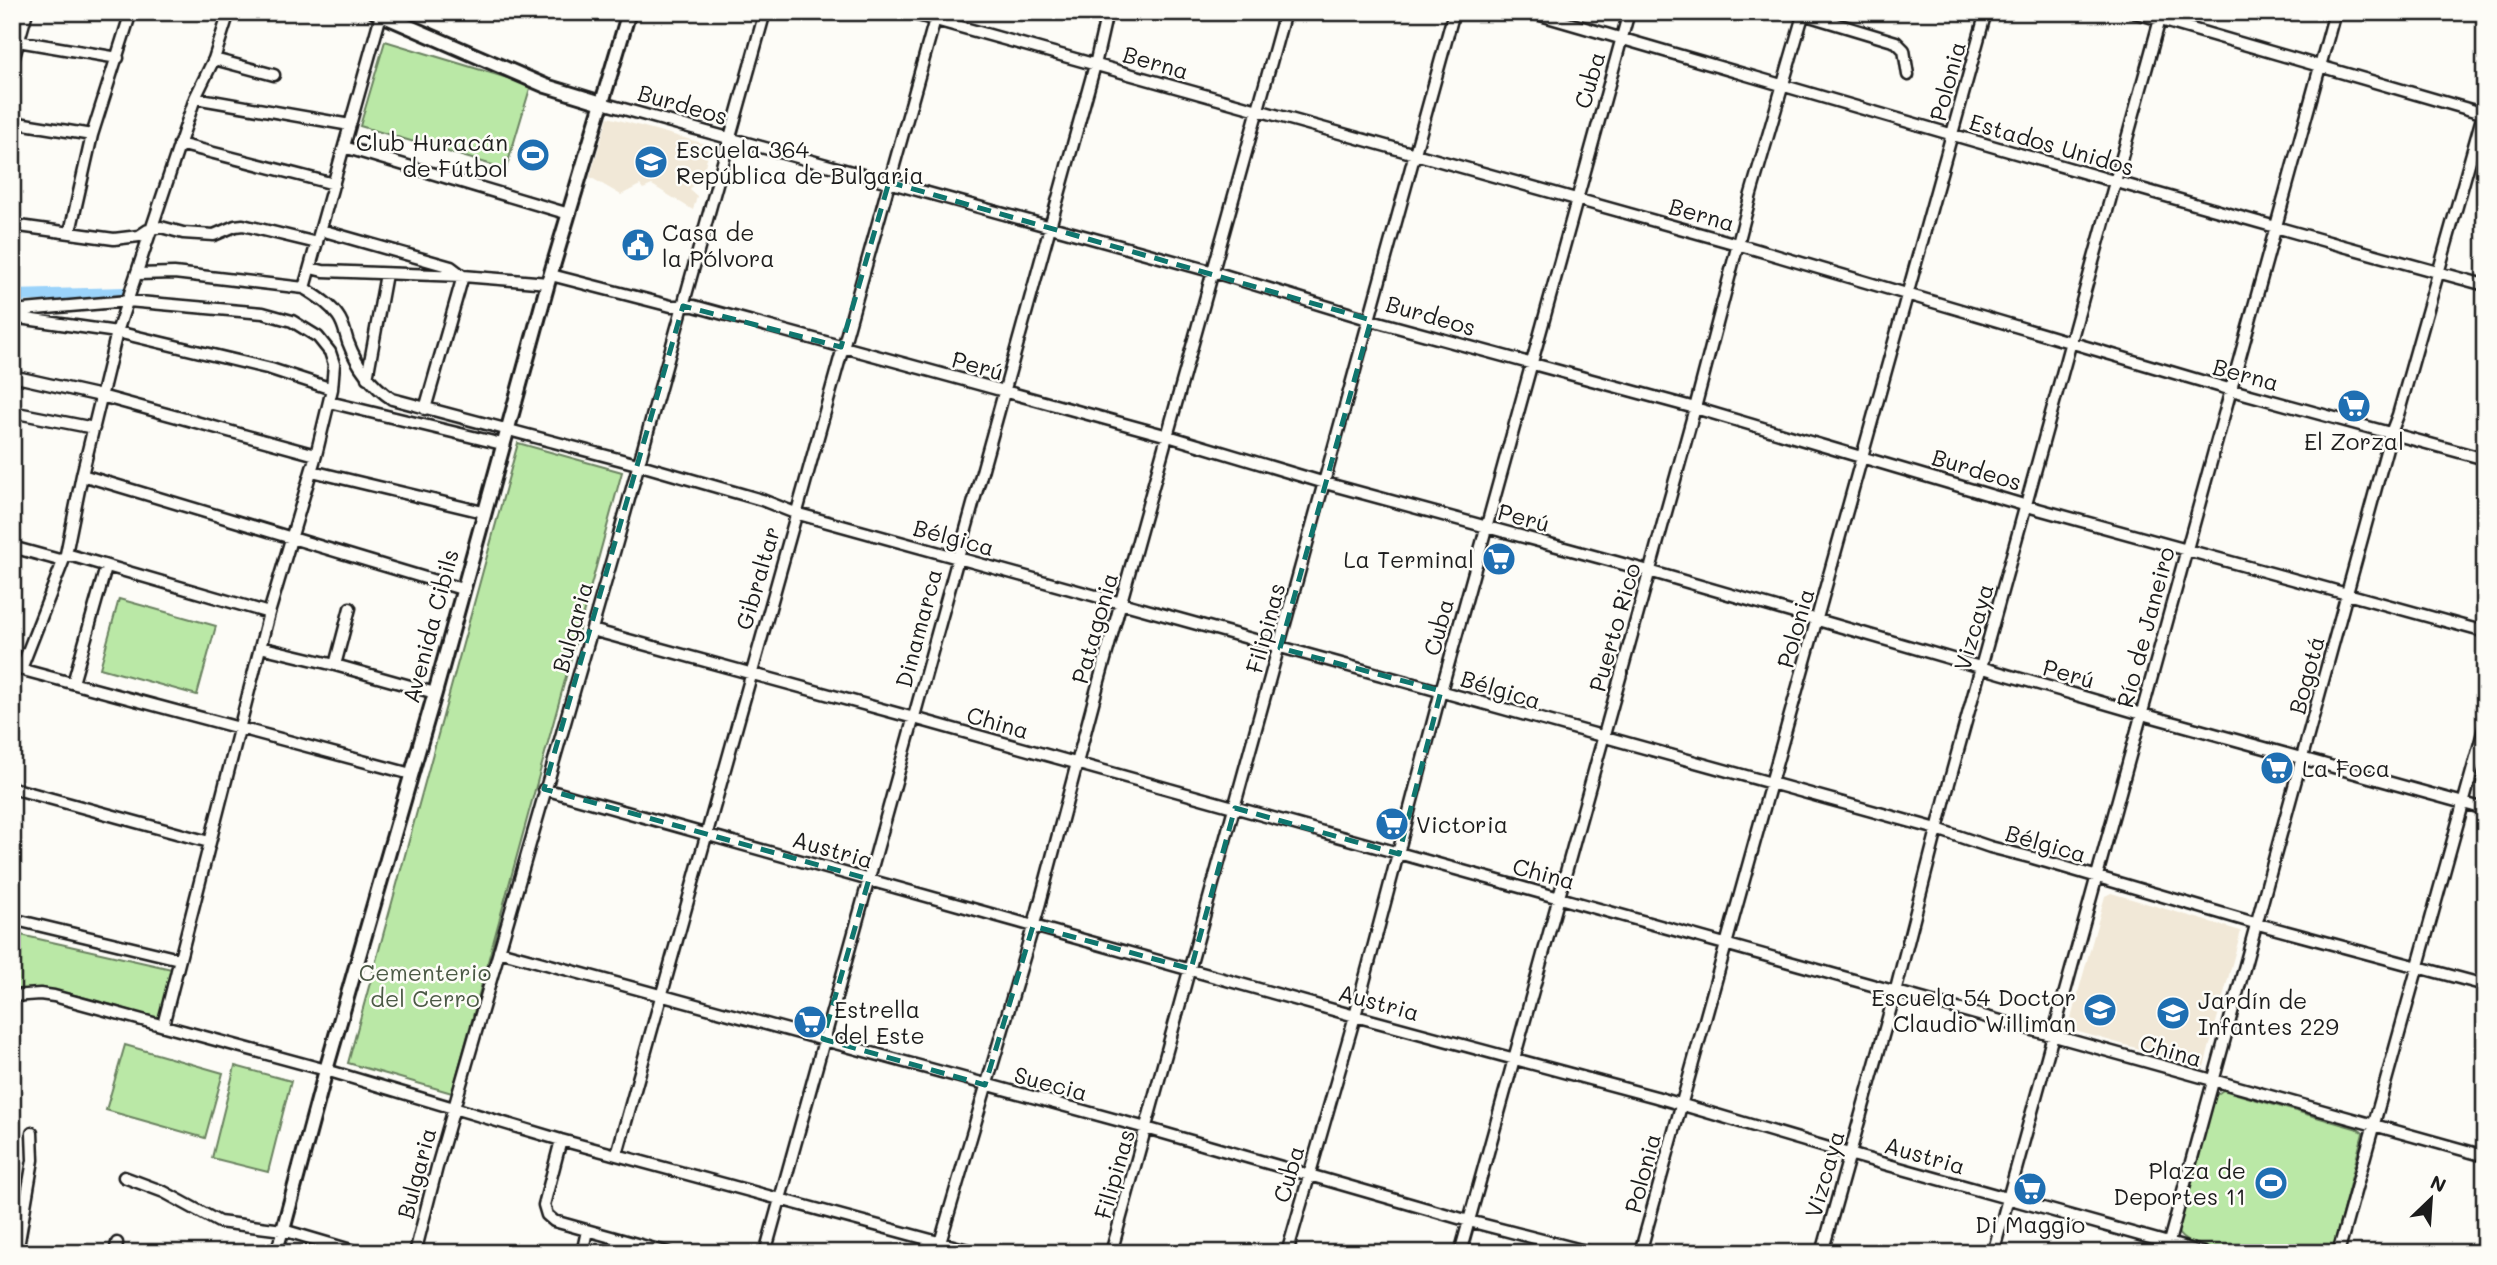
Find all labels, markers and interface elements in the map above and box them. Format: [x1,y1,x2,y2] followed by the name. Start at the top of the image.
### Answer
[1120,38,1192,86] street label: Berna
[1922,38,1972,124] street label: Polonia
[1567,48,1611,112] street label: Cuba
[635,77,731,131] street label: Burdeos
[1966,106,2138,182] street label: Estados Unidos
[356,127,508,183] place label: Club Huracán de Fútbol
[676,134,924,190] place label: Escuela 364 República de Bulgaria
[514,136,552,174] sports icon: Club Huracán de Fútbol
[632,143,670,181] school or university icon: Escuela 364 República de Bulgaria
[1666,190,1738,238] street label: Berna
[662,217,775,273] place label: Casa de la Pólvora
[619,226,657,264] public building icon: Casa de la Pólvora
[1383,288,1479,342] street label: Burdeos
[949,343,1007,387] street label: Perú
[2210,351,2282,397] street label: Berna
[2335,387,2373,425] supermarket icon: El Zorzal
[2304,426,2404,456] place label: El Zorzal
[1929,441,2025,497] street label: Burdeos
[1495,496,1553,538] street label: Perú
[910,512,998,562] street label: Bélgica
[728,523,786,633] street label: Gibraltar
[1480,540,1518,578] supermarket icon: La Terminal
[2109,543,2181,711] street label: Río de Janeiro
[1343,544,1474,574] place label: La Terminal
[395,546,465,706] street label: Avenida Cibils
[1581,559,1647,695] street label: Puerto Rico
[888,565,948,691] street label: Dinamarca
[1064,569,1124,687] street label: Patagonia
[545,578,599,676] street label: Bulgaria
[1239,580,1291,676] street label: Filipinas
[1946,580,2000,674] street label: Vizcaya
[1769,585,1821,671] street label: Polonia
[1416,595,1460,659] street label: Cuba
[2281,633,2331,717] street label: Bogotá
[2040,651,2098,695] street label: Perú
[1457,663,1545,715] street label: Bélgica
[963,699,1033,745] street label: China
[2258,749,2296,787] supermarket icon: La Foca
[2302,753,2390,783] place label: La Foca
[1373,805,1411,843] supermarket icon: Victoria
[1416,809,1508,839] place label: Victoria
[2002,817,2090,869] street label: Bélgica
[789,823,877,875] street label: Austria
[1509,850,1579,896] street label: China
[359,957,491,1013] park label: Cementerio del Cerro
[1335,977,1423,1027] street label: Austria
[1871,982,2076,1038] place label: Escuela 54 Doctor Claudio Williman
[2198,985,2339,1041] place label: Jardín de Infantes 229
[2081,991,2119,1029] school or university icon: Escuela 54 Doctor Claudio Williman
[834,994,925,1050] place label: Estrella del Este
[2154,994,2192,1032] school or university icon: Jardín de Infantes 229
[791,1003,829,1041] supermarket icon: Estrella del Este
[2136,1027,2206,1073] street label: China
[1011,1059,1091,1107] street label: Suecia
[389,1124,443,1222] street label: Bulgaria
[1087,1126,1141,1222] street label: Filipinas
[1797,1127,1851,1221] street label: Vizcaya
[1881,1129,1969,1181] street label: Austria
[1617,1130,1667,1216] street label: Polonia
[1266,1142,1310,1206] street label: Cuba
[2113,1155,2246,1211] place label: Plaza de Deportes 11
[2252,1164,2290,1202] sports icon: Plaza de Deportes 11
[2396,1164,2466,1234] north arrow
[2427,1169,2450,1198] text: N
[2011,1170,2049,1208] supermarket icon: Di Maggio
[1975,1209,2085,1239] place label: Di Maggio

